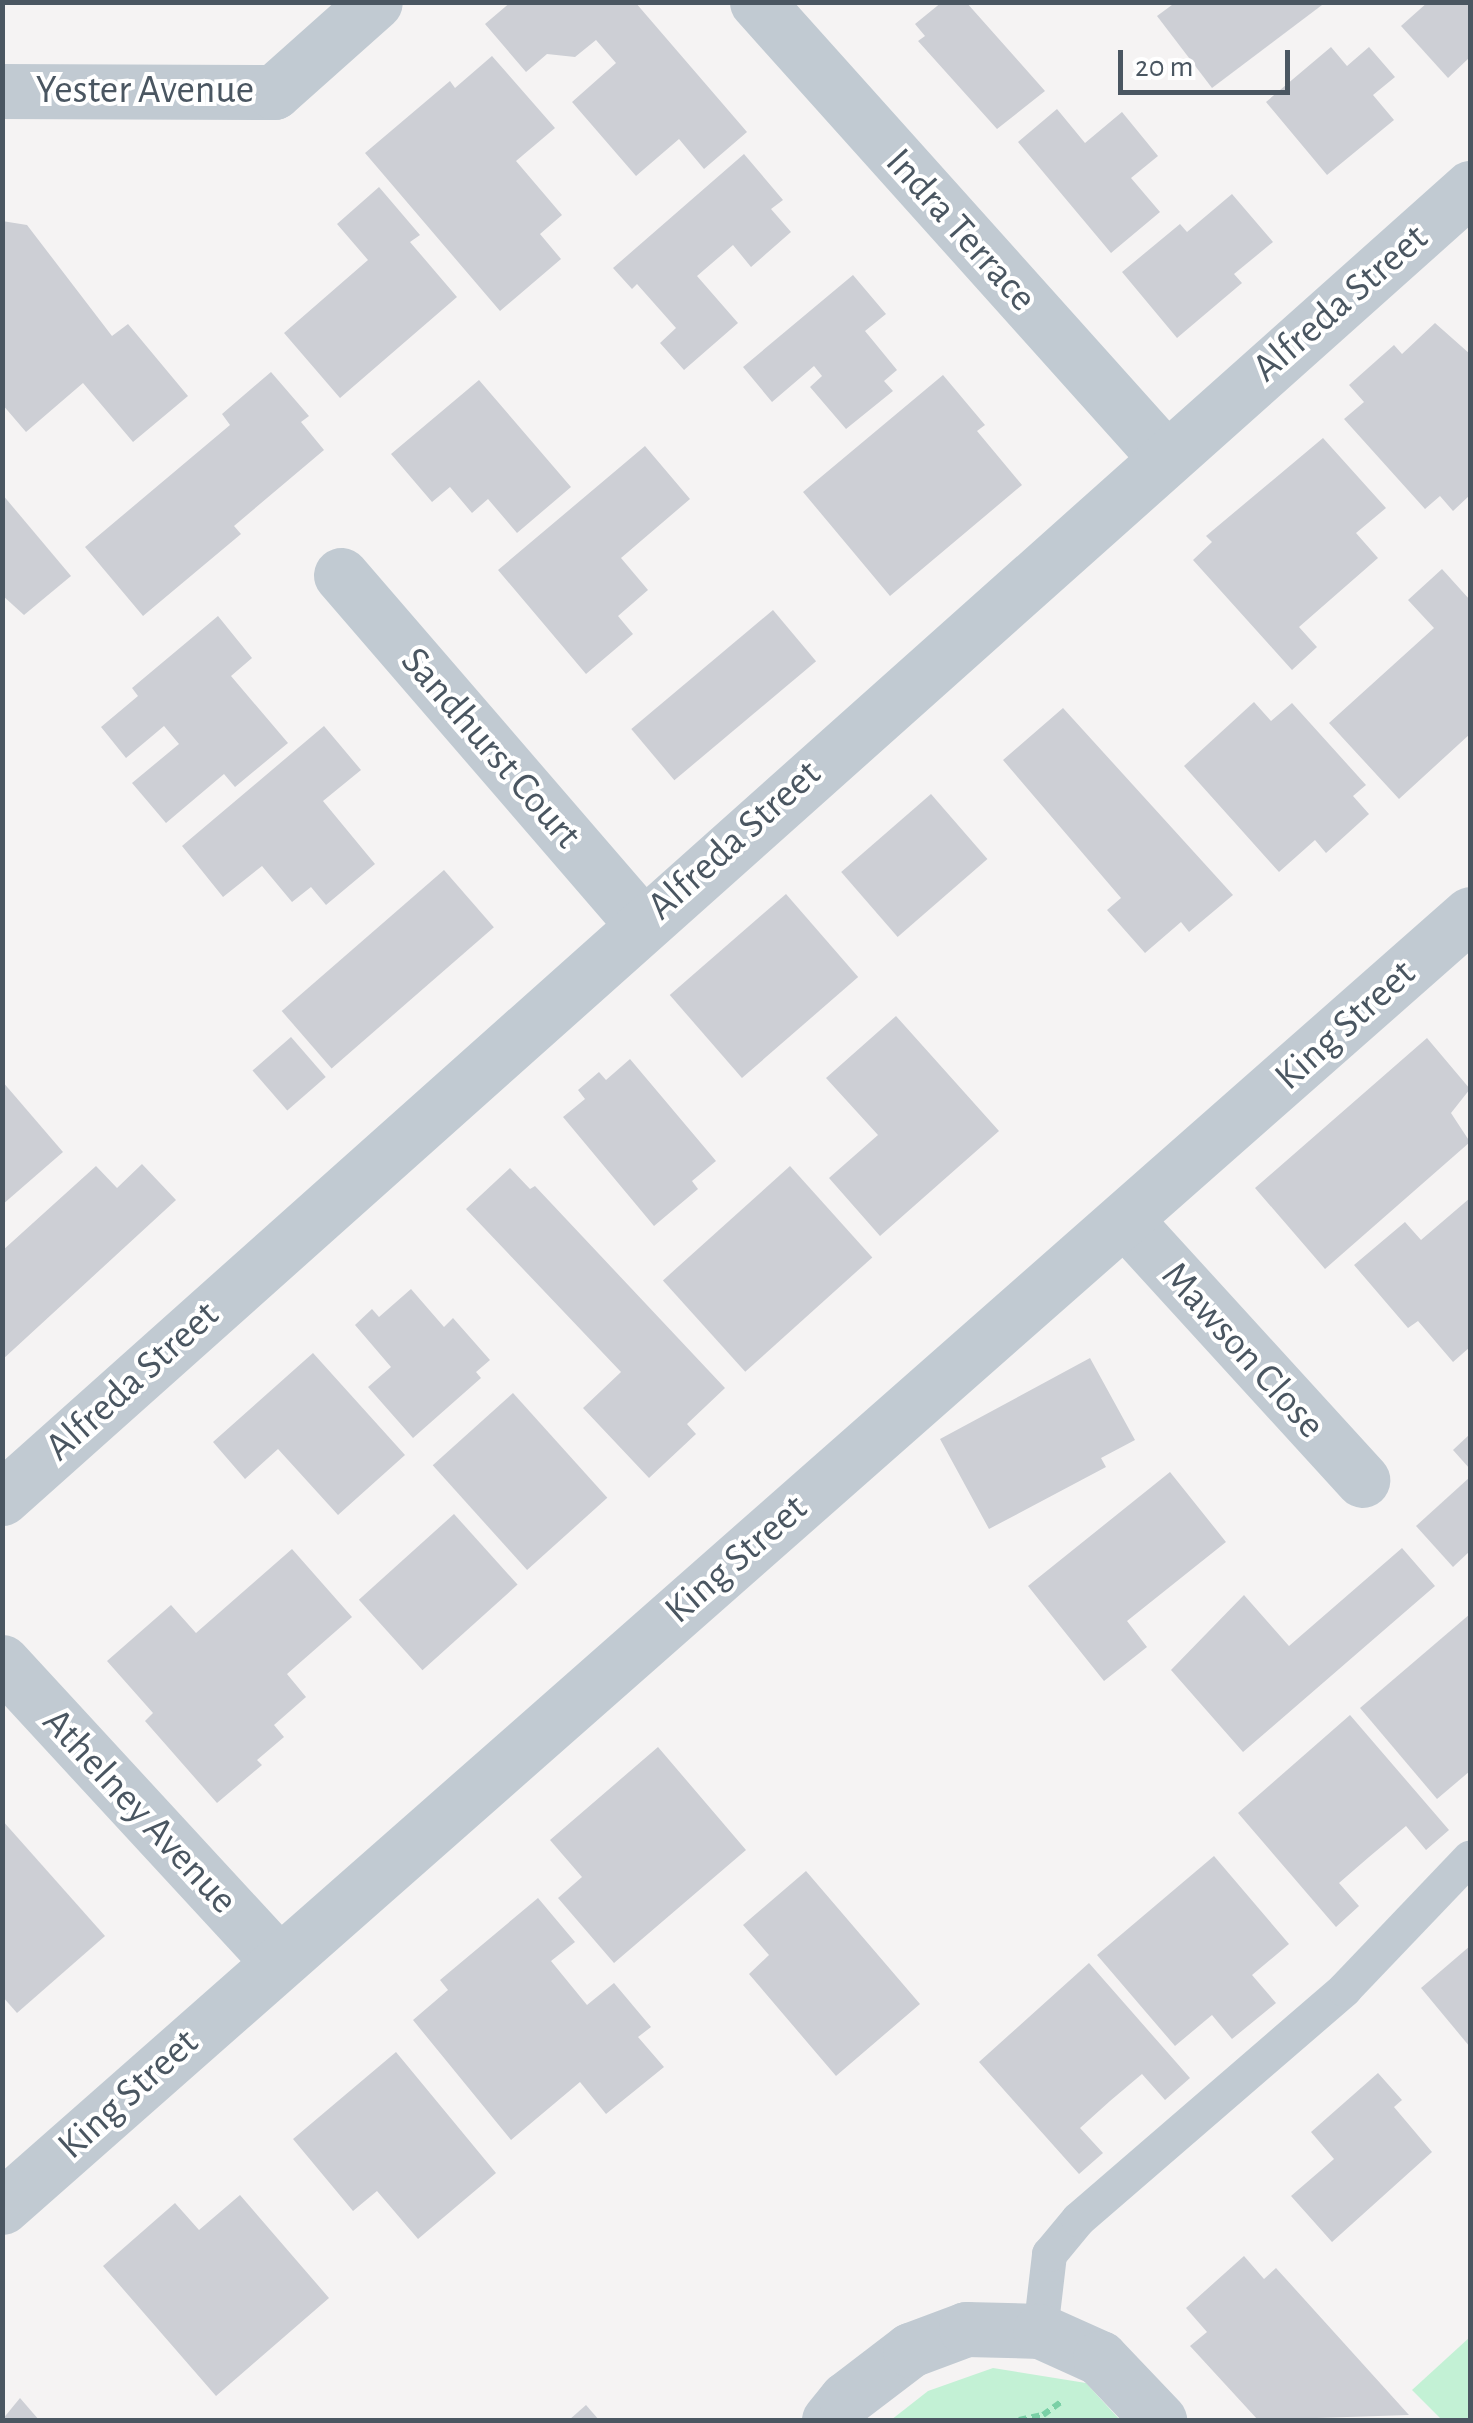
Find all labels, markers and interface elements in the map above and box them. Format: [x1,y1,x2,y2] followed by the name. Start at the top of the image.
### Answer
[1123,30,1296,92] scale bar
[1135,52,1193,82] text: 20 m
[36,66,254,114] street label: Yester Avenue
[875,139,1047,321] street label: Indra Terrace
[1243,214,1437,392] street label: Alfreda Street
[391,638,591,858] street label: Sandhurst Court
[638,750,830,930] street label: Alfreda Street
[1265,949,1425,1101] street label: King Street
[1151,1252,1335,1448] street label: Mawson Close
[36,1291,228,1471] street label: Alfreda Street
[655,1484,817,1634] street label: King Street
[33,1698,247,1924] street label: Athelney Avenue
[48,2018,208,2170] street label: King Street

